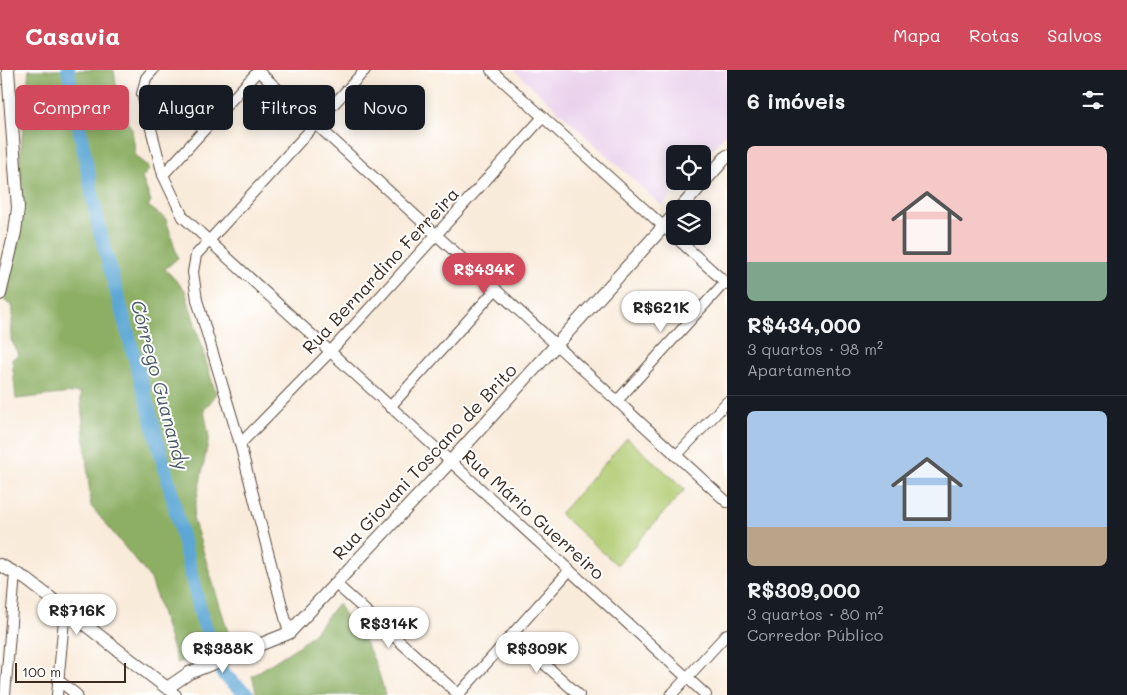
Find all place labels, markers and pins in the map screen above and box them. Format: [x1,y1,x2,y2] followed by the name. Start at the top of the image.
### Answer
[443,252,525,295] pin: R$434K
[620,290,702,333] pin: R$621K
[36,594,118,636] pin: R$716K
[348,606,430,649] pin: R$314K
[182,632,264,674] pin: R$388K
[496,632,578,674] pin: R$309K

